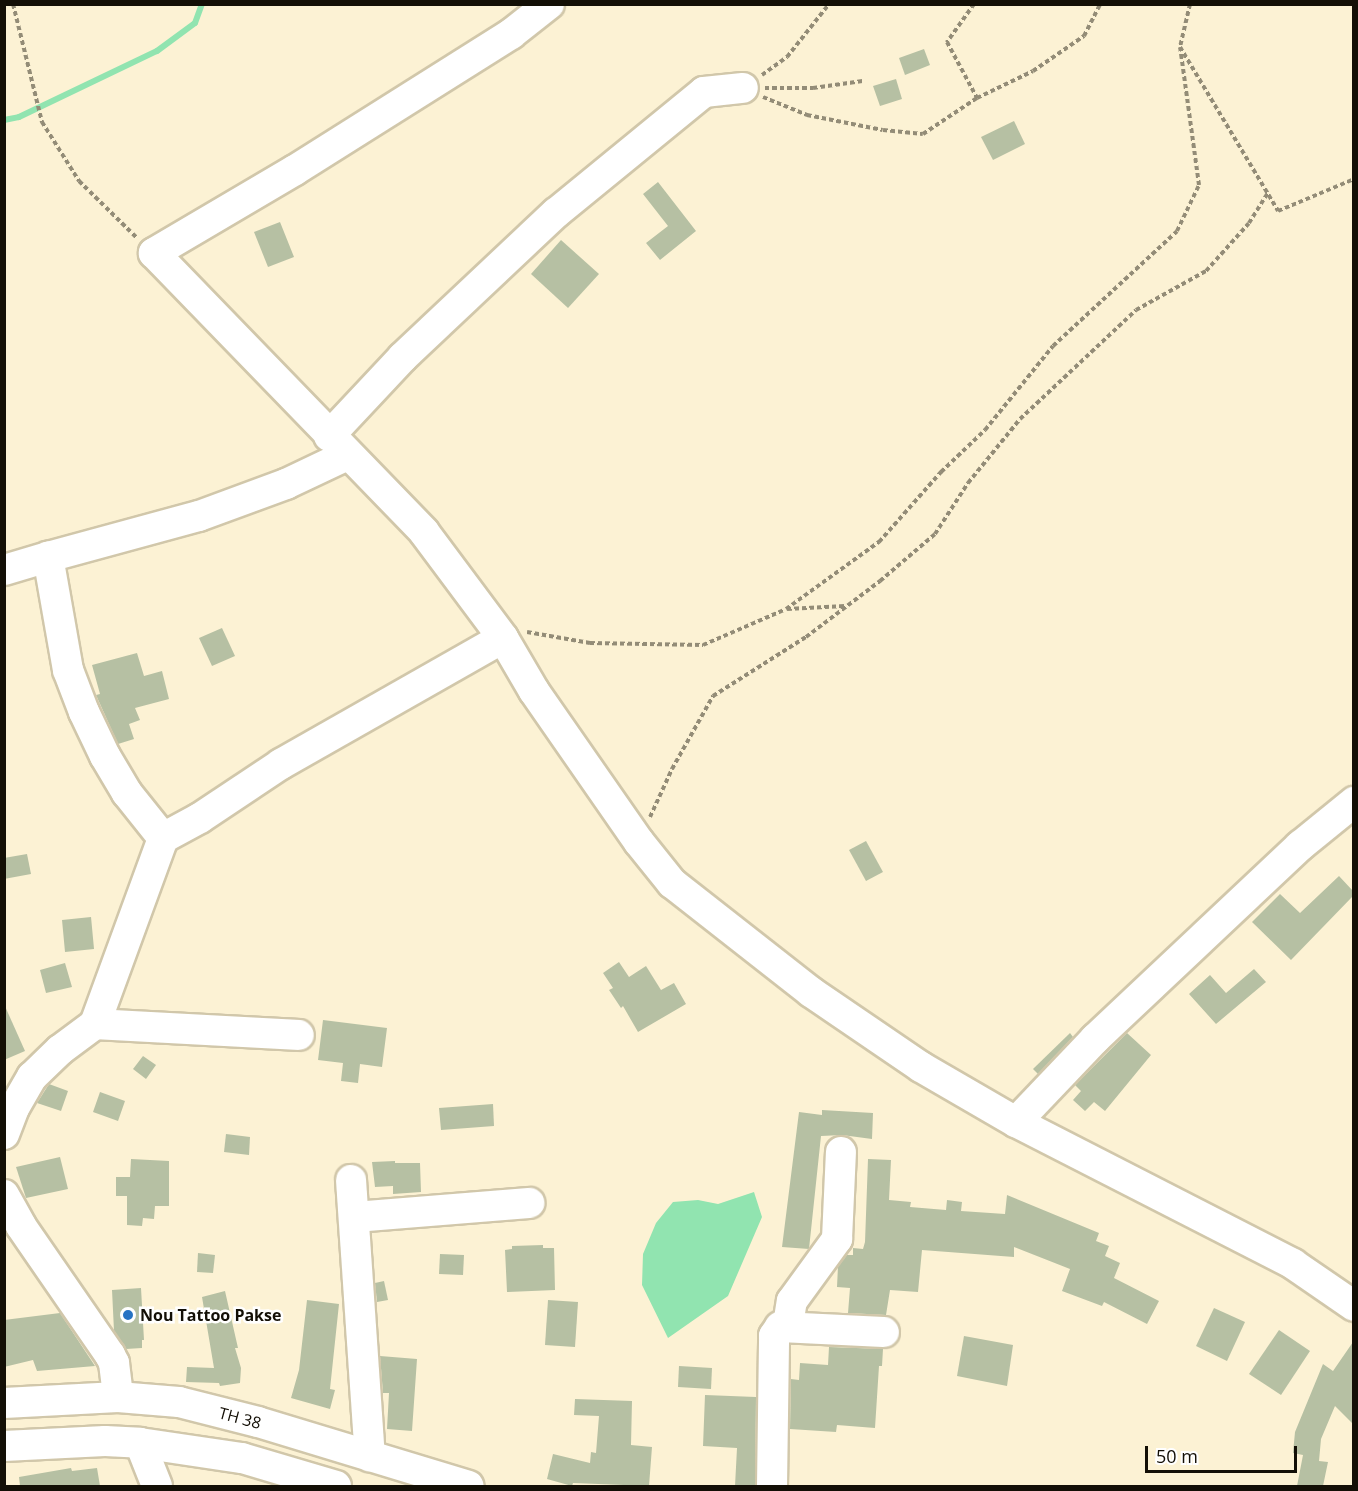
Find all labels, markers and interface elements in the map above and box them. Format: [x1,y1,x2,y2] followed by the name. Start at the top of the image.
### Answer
[140,1305,281,1325] place label: Nou Tattoo Pakse
[121,1308,135,1322] marker: Nou Tattoo Pakse
[217,1403,263,1433] street label: TH 38
[1148,1434,1300,1472] scale bar
[1156,1444,1198,1468] text: 50 m

